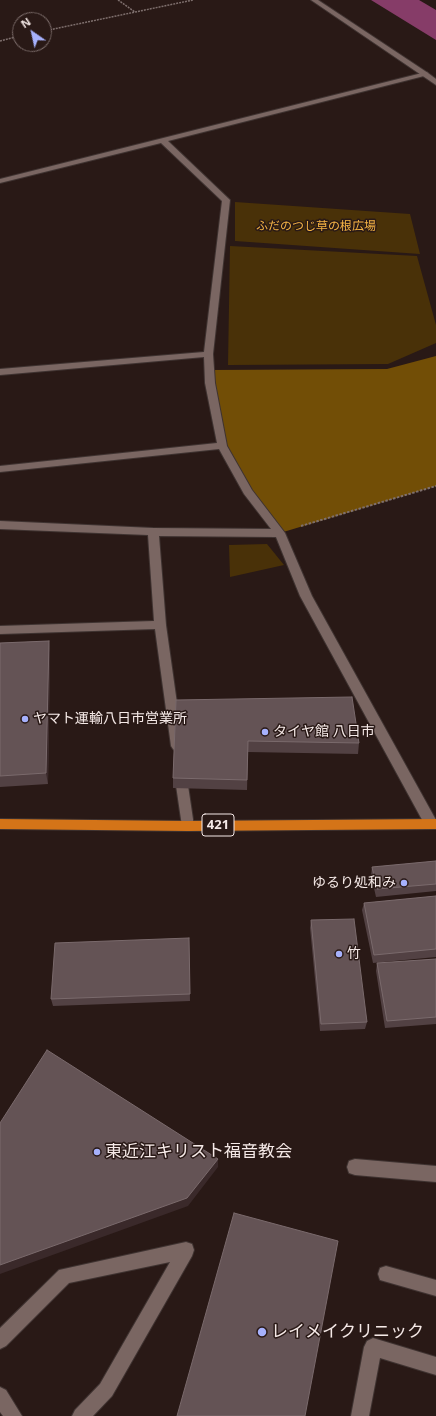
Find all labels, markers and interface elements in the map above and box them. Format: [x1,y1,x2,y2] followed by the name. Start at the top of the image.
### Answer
[12,12,52,52] north arrow
[18,14,33,31] text: N
[256,220,376,234] park label: ふだのつじ草の根広場
[33,711,187,727] place label: ヤマト運輸八日市営業所
[20,714,30,724] marker: ヤマト運輸八日市営業所
[273,724,375,740] place label: タイヤ館 八日市
[260,727,270,737] marker: タイヤ館 八日市
[202,814,234,836] road number: 421
[312,875,396,891] place label: ゆるり処和み
[399,878,409,888] marker: ゆるり処和み
[347,946,361,962] place label: 竹
[334,949,344,959] marker: 竹
[105,1142,292,1162] place label: 東近江キリスト福音教会
[92,1147,102,1157] marker: 東近江キリスト福音教会
[271,1322,424,1342] place label: レイメイクリニック
[256,1326,268,1338] marker: レイメイクリニック

